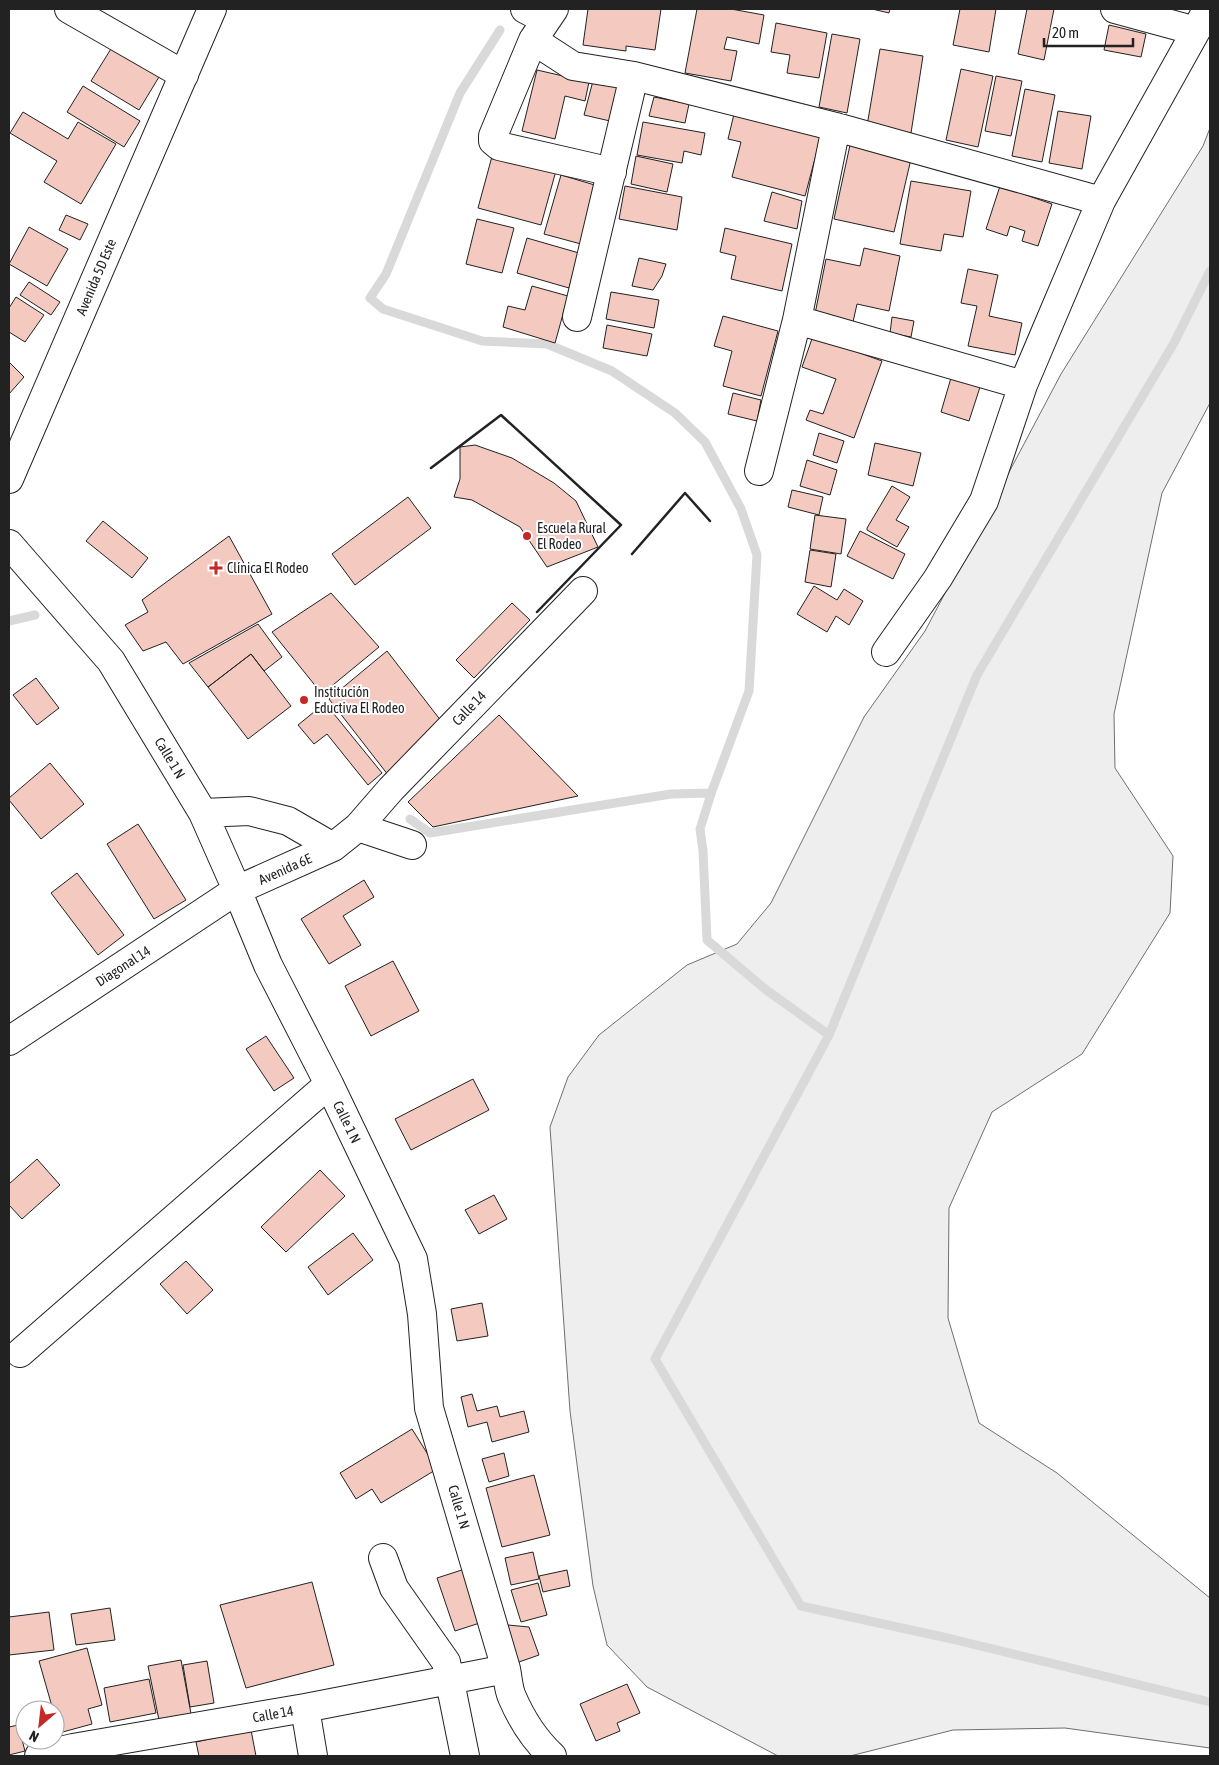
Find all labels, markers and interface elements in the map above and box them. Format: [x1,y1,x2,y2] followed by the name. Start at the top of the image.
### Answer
[1044,15,1133,47] scale bar
[1052,24,1079,41] text: 20 m
[73,236,119,318] street label: Avenida 5D Este
[537,520,606,552] place label: Escuela Rural El Rodeo
[521,530,533,542] marker: Escuela Rural El Rodeo
[227,560,309,576] place label: Clínica El Rodeo
[209,561,223,575] marker: Clínica El Rodeo
[314,684,405,716] place label: Institución Eductiva El Rodeo
[449,687,489,728] street label: Calle 14
[298,694,310,706] marker: Institución Eductiva El Rodeo
[152,735,188,781] street label: Calle 1 N
[256,850,314,888] street label: Avenida 6E
[93,942,154,990] street label: Diagonal 14
[330,1098,364,1146] street label: Calle 1 N
[445,1483,473,1531] street label: Calle 1 N
[15,1700,65,1750] north arrow
[251,1702,295,1725] street label: Calle 14
[26,1727,41,1745] text: N

